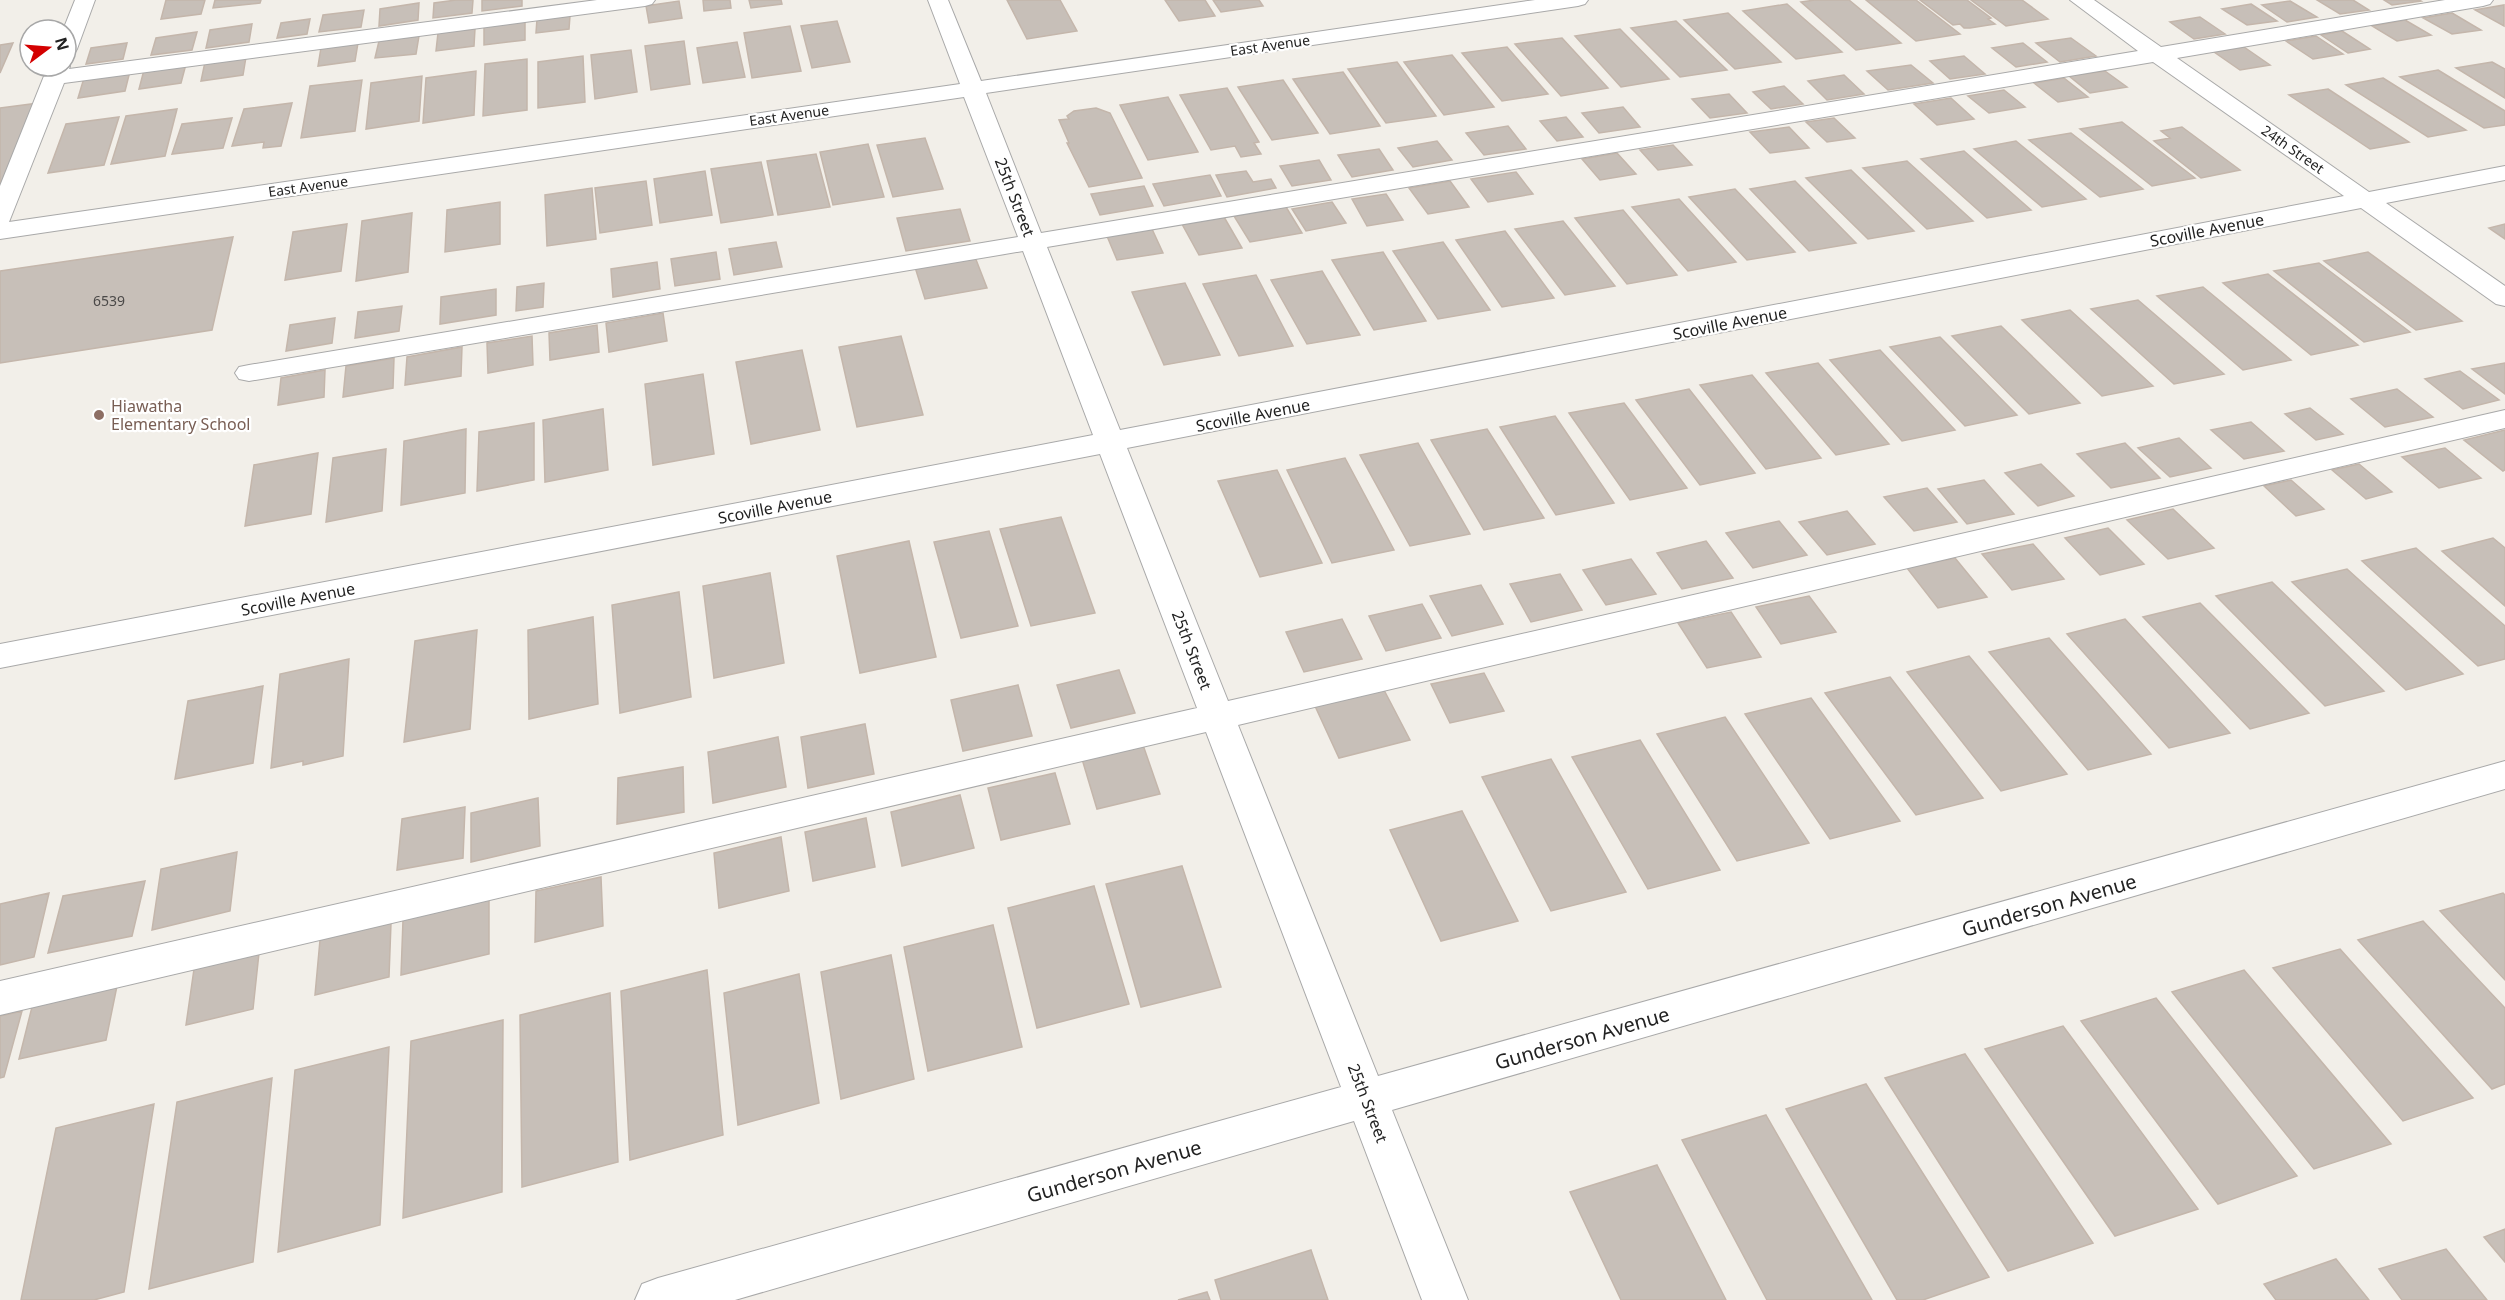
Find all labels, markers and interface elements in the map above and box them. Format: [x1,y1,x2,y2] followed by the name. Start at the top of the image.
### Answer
[18,18,78,78] north arrow
[1229,30,1311,60] street label: East Avenue
[50,35,75,53] text: N
[748,100,830,130] street label: East Avenue
[2258,120,2328,178] street label: 24th Street
[990,154,1040,240] street label: 25th Street
[267,171,349,201] street label: East Avenue
[2148,208,2266,252] street label: Scoville Avenue
[93,291,125,310] house number: 6539
[1671,301,1789,345] street label: Scoville Avenue
[1194,393,1312,437] street label: Scoville Avenue
[111,395,250,435] place label: Hiawatha Elementary School
[92,408,106,422] marker: Hiawatha Elementary School
[716,485,834,529] street label: Scoville Avenue
[239,577,357,621] street label: Scoville Avenue
[1167,607,1217,693] street label: 25th Street
[1958,867,2140,943] street label: Gunderson Avenue
[1491,1000,1673,1076] street label: Gunderson Avenue
[1343,1060,1393,1146] street label: 25th Street
[1023,1133,1205,1209] street label: Gunderson Avenue

